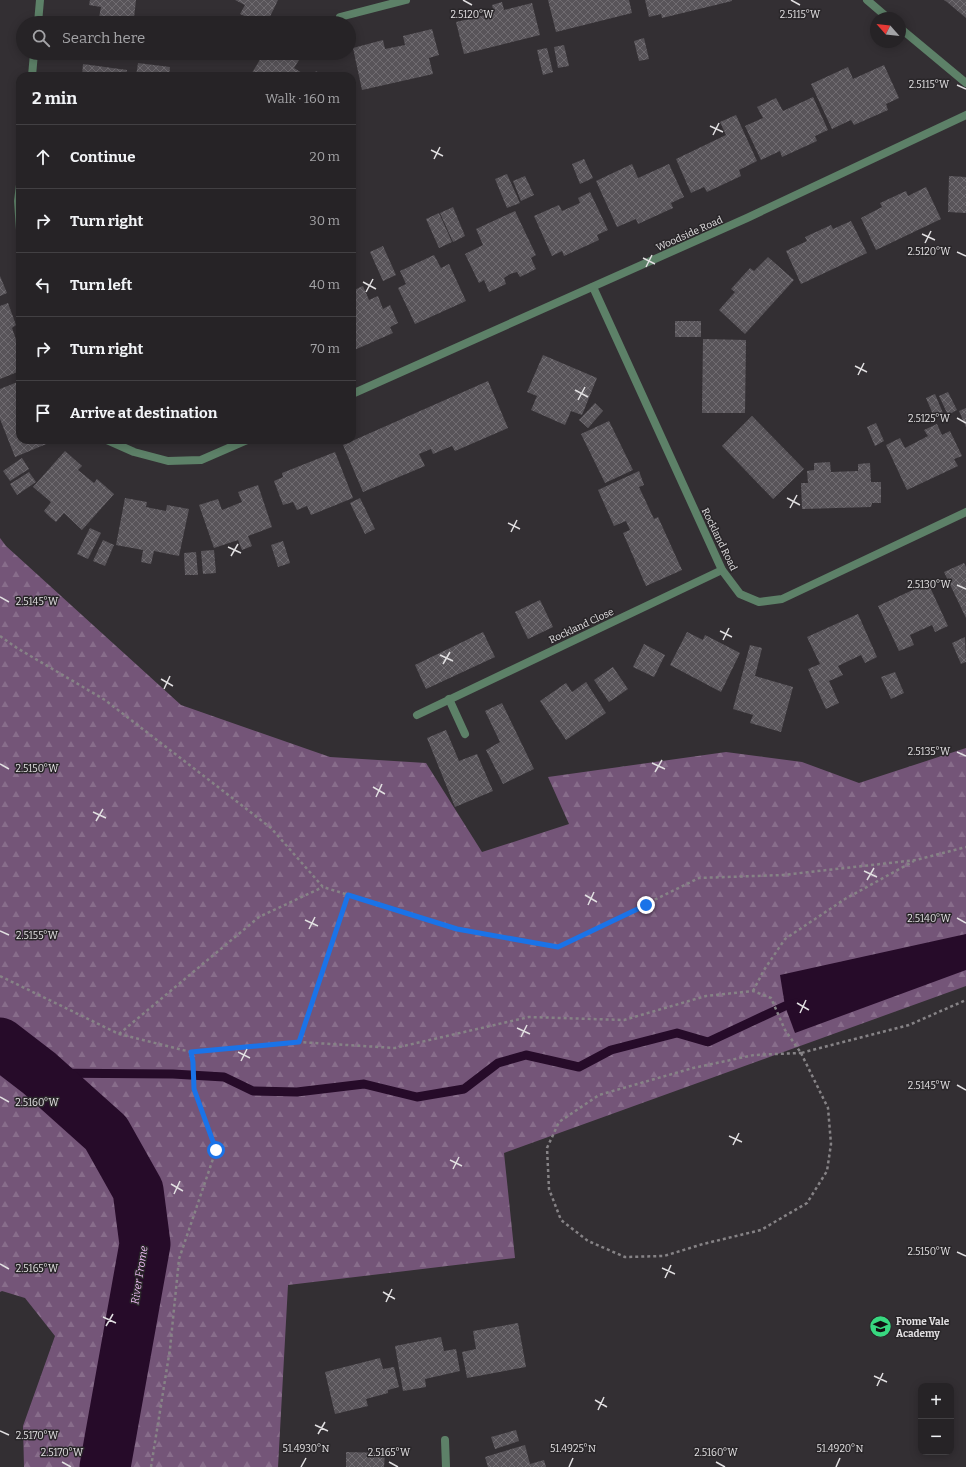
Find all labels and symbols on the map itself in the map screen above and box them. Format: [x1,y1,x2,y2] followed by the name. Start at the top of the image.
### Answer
[450,9,494,21] text: 2.5120°W
[780,9,821,21] text: 2.5115°W
[870,12,906,48] north arrow
[909,79,950,91] text: 2.5115°W
[654,214,725,254] street label: Woodside Road
[907,246,951,258] text: 2.5120°W
[908,413,951,425] text: 2.5125°W
[699,506,740,573] street label: Rockland Road
[907,579,951,591] text: 2.5130°W
[16,596,59,608] text: 2.5145°W
[547,606,616,646] street label: Rockland Close
[908,746,951,758] text: 2.5135°W
[15,763,59,775] text: 2.5150°W
[637,896,655,914] route end
[907,913,952,925] text: 2.5140°W
[16,930,59,942] text: 2.5155°W
[908,1080,951,1092] text: 2.5145°W
[15,1097,60,1109] text: 2.5160°W
[207,1141,225,1159] route start
[128,1244,151,1305] water label: River Frome
[907,1246,951,1258] text: 2.5150°W
[16,1263,59,1275] text: 2.5165°W
[868,1314,894,1340] school or university icon: Frome Vale Academy
[896,1316,950,1340] place label: Frome Vale Academy
[16,1430,59,1442] text: 2.5170°W
[283,1443,330,1455] text: 51.4930°N
[550,1443,596,1455] text: 51.4925°N
[817,1443,863,1455] text: 51.4920°N
[41,1447,84,1459] text: 2.5170°W
[368,1447,411,1459] text: 2.5165°W
[694,1447,739,1459] text: 2.5160°W

